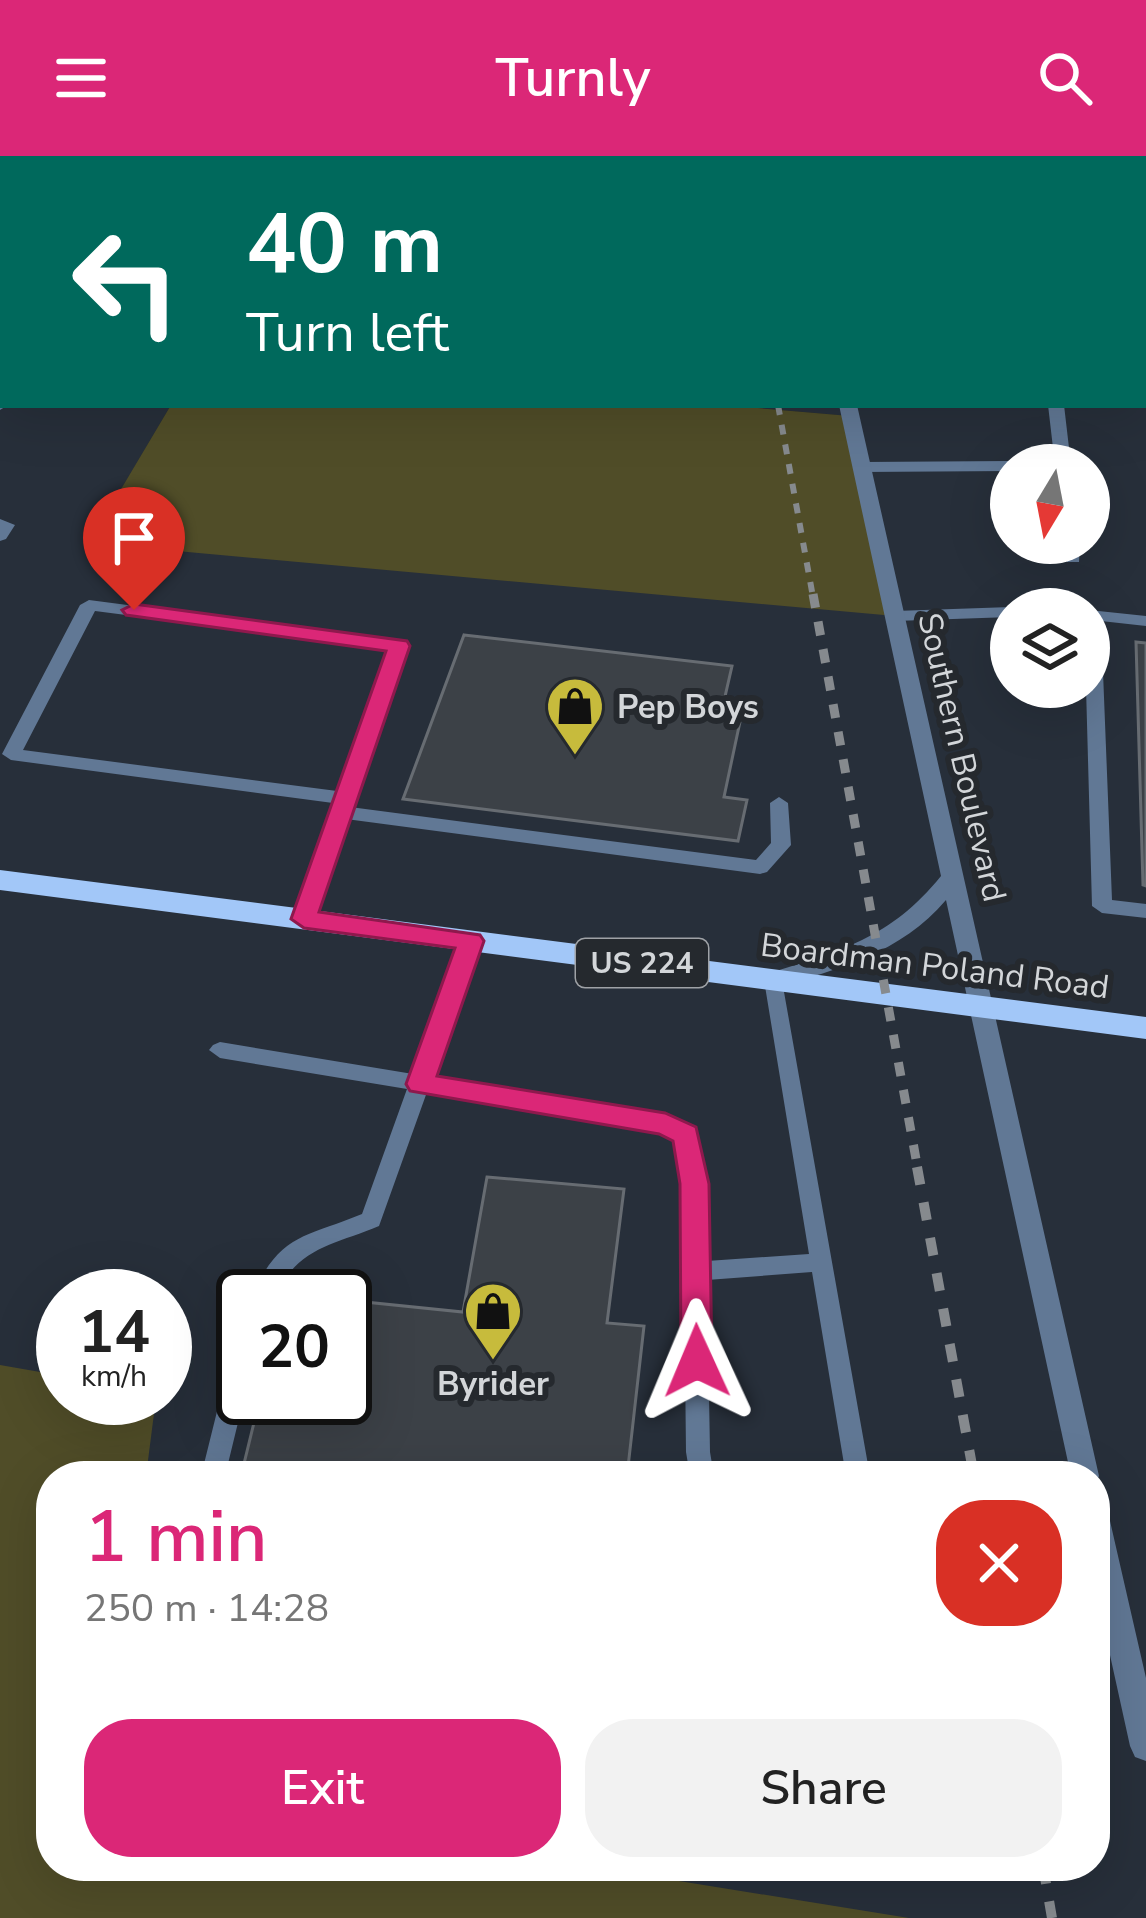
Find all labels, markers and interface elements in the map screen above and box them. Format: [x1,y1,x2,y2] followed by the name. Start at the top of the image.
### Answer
[496,41,650,115] text: Turnly
[48,45,114,111] icon: menu
[1032,45,1098,111] icon: search
[246,187,443,302] text: 40 m
[48,204,204,360] icon: left
[246,296,449,370] text: Turn left
[990,444,1110,564] north arrow
[990,444,1110,708] map controls
[83,487,185,610] pin
[101,505,167,571] icon: arrive
[990,588,1110,708] button: layers
[906,608,1017,906] street label: Southern Boulevard
[544,675,606,757] shop icon: Pep Boys
[617,685,759,730] place label: Pep Boys
[758,923,1112,1010] street label: Boardman Poland Road
[576,939,708,987] road number: US 224
[216,1269,372,1425] speed limit sign: 20
[462,1280,524,1362] shop icon: Byrider
[78,1291,150,1373] text: 14
[634,1298,760,1424] position arrow
[81,1356,147,1397] text: km/h
[437,1362,549,1407] place label: Byrider
[84,1488,267,1586] text: 1 min
[936,1500,1062,1626] button: close
[84,1582,329,1635] text: 250 m · 14:28
[84,1719,561,1857] button: Exit
[585,1719,1062,1857] button: Share

